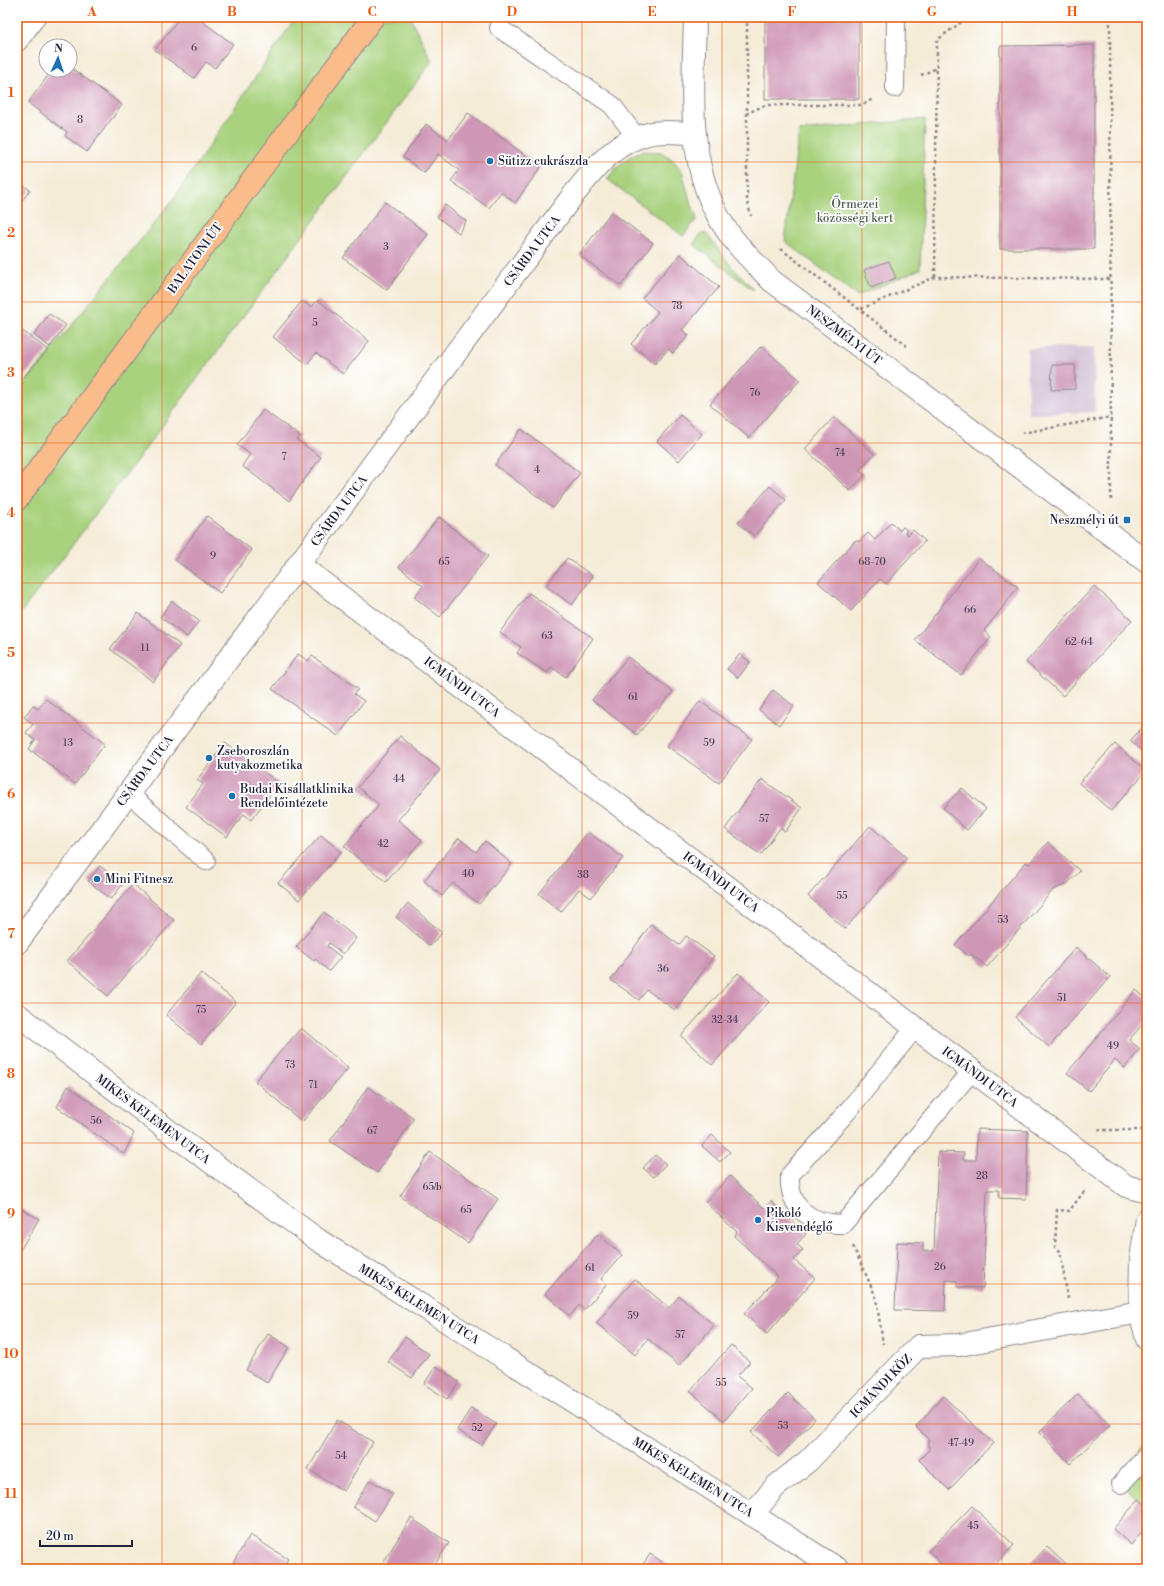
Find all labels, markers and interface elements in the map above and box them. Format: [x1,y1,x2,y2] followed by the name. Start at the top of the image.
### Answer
[86,4,97,20] text: A
[227,4,237,20] text: B
[367,4,377,20] text: C
[507,4,517,20] text: D
[647,4,657,20] text: E
[787,4,797,20] text: F
[927,4,938,20] text: G
[1067,4,1078,20] text: H
[38,38,78,78] north arrow
[54,42,63,56] text: N
[191,42,197,54] house number: 6
[8,85,15,101] text: 1
[77,114,83,126] house number: 8
[498,154,589,169] place label: Sütizz cukrászda
[485,156,495,166] marker: Sütizz cukrászda
[817,195,894,226] park label: Őrmezei közösségi kert
[499,211,564,290] street label: CSÁRDA UTCA
[163,218,226,297] street label: BALATONI ÚT
[7,225,15,241] text: 2
[383,241,389,253] house number: 3
[672,300,682,312] house number: 78
[803,301,886,369] street label: NESZMÉLYI ÚT
[312,317,318,329] house number: 5
[7,365,15,381] text: 3
[750,387,760,399] house number: 76
[835,447,845,459] house number: 74
[281,451,287,463] house number: 7
[534,464,540,476] house number: 4
[306,471,371,550] street label: CSÁRDA UTCA
[7,505,16,521] text: 4
[1050,513,1120,528] place label: Neszmélyi út
[1122,515,1132,525] marker: Neszmélyi út
[210,550,216,562] house number: 9
[438,556,450,568] house number: 65
[858,556,886,568] house number: 68-70
[964,604,976,616] house number: 66
[541,630,553,642] house number: 63
[1065,636,1093,648] house number: 62-64
[141,642,150,654] house number: 11
[7,645,15,661] text: 5
[421,652,505,721] street label: IGMÁNDI UTCA
[628,691,639,703] house number: 61
[112,731,177,810] street label: CSÁRDA UTCA
[63,737,73,749] house number: 13
[703,737,715,749] house number: 59
[217,744,304,773] place label: Zseboroszlán kutyakozmetika
[204,753,214,763] marker: Zseboroszlán kutyakozmetika
[393,773,405,785] house number: 44
[239,782,355,811] place label: Budai Kisállatklinika Rendelőintézete
[7,786,15,802] text: 6
[227,791,237,801] marker: Budai Kisállatklinika Rendelőintézete
[759,813,769,825] house number: 57
[377,838,389,850] house number: 42
[680,847,764,916] street label: IGMÁNDI UTCA
[462,868,475,880] house number: 40
[577,869,589,881] house number: 38
[105,872,173,887] place label: Mini Fitnesz
[92,874,102,884] marker: Mini Fitnesz
[836,890,848,902] house number: 55
[997,914,1009,926] house number: 53
[7,926,15,942] text: 7
[657,963,669,975] house number: 36
[1057,992,1068,1004] house number: 51
[196,1004,207,1016] house number: 75
[712,1014,738,1026] house number: 32-34
[1107,1040,1119,1052] house number: 49
[939,1042,1023,1111] street label: IGMÁNDI UTCA
[285,1059,296,1071] house number: 73
[7,1066,15,1082] text: 8
[93,1071,213,1168] street label: MIKES KELEMEN UTCA
[308,1079,319,1091] house number: 71
[90,1115,102,1127] house number: 56
[367,1125,377,1137] house number: 67
[976,1170,988,1182] house number: 28
[422,1181,442,1193] house number: 65/b
[460,1204,472,1216] house number: 65
[7,1206,15,1222] text: 9
[766,1206,833,1235] place label: Pikoló Kisvendéglő
[753,1215,763,1225] marker: Pikoló Kisvendéglő
[356,1261,482,1348] street label: MIKES KELEMEN UTCA
[934,1261,946,1273] house number: 26
[585,1262,596,1274] house number: 61
[627,1310,639,1322] house number: 59
[675,1329,685,1341] house number: 57
[3,1346,19,1362] text: 10
[846,1350,916,1421] street label: IGMÁNDI KÖZ
[715,1377,727,1389] house number: 55
[777,1420,789,1432] house number: 53
[471,1422,483,1434] house number: 52
[630,1434,756,1521] street label: MIKES KELEMEN UTCA
[948,1437,974,1449] house number: 47-49
[335,1450,347,1462] house number: 54
[5,1486,18,1502] text: 11
[967,1520,979,1532] house number: 45
[40,1522,132,1548] scale bar
[46,1529,74,1544] text: 20 m

